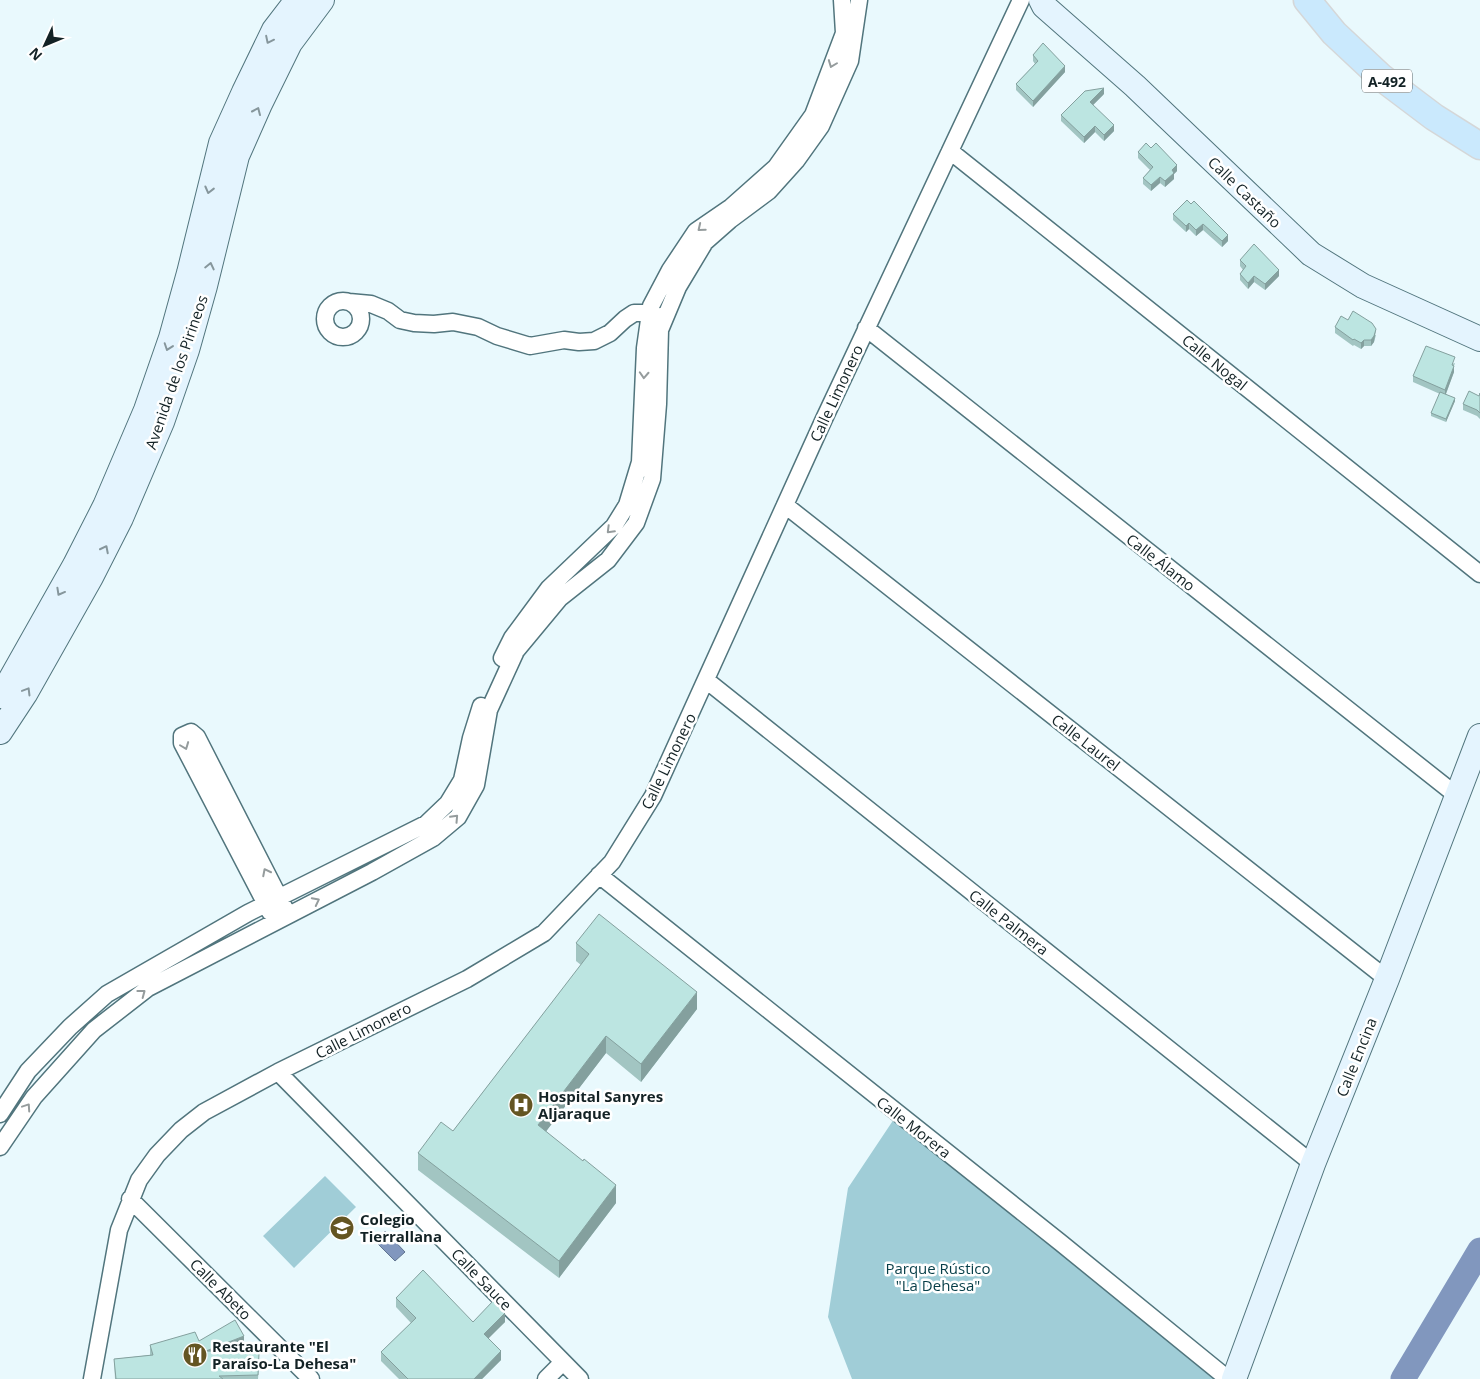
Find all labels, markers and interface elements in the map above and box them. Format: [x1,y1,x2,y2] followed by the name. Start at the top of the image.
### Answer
[20,20,70,70] north arrow
[265,35,275,44] one-way arrow
[24,44,46,65] text: N
[828,59,838,68] one-way arrow
[1362,70,1412,92] road number: A-492
[250,107,261,116] one-way arrow
[1204,152,1286,232] street label: Calle Castaño
[204,186,215,195] one-way arrow
[698,223,707,231] one-way arrow
[204,262,215,270] one-way arrow
[140,292,212,452] street label: Avenida de los Pirineos
[1178,330,1252,394] street label: Calle Nogal
[805,341,867,445] street label: Calle Limonero
[164,343,174,351] one-way arrow
[639,372,649,379] one-way arrow
[607,524,616,533] one-way arrow
[1122,529,1200,595] street label: Calle Álamo
[99,545,109,554] one-way arrow
[56,586,66,595] one-way arrow
[20,688,30,697] one-way arrow
[636,709,700,813] street label: Calle Limonero
[1048,709,1124,775] street label: Calle Laurel
[179,741,189,750] one-way arrow
[450,815,459,824] one-way arrow
[262,868,272,877] one-way arrow
[965,885,1053,959] street label: Calle Palmera
[311,897,320,907] one-way arrow
[136,990,146,999] one-way arrow
[312,997,414,1063] street label: Calle Limonero
[1331,1014,1381,1100] street label: Calle Encina
[538,1086,663,1123] place label: Hospital Sanyres Aljaraque
[508,1092,534,1118] hospital icon: Hospital Sanyres Aljaraque
[873,1092,955,1162] street label: Calle Morera
[21,1103,30,1113] one-way arrow
[360,1209,442,1246] place label: Colegio Tierrallana
[329,1215,355,1241] school or university icon: Colegio Tierrallana
[447,1244,517,1314] street label: Calle Sauce
[186,1254,256,1324] street label: Calle Abeto
[885,1258,991,1295] park label: Parque Rústico "La Dehesa"
[212,1336,356,1373] place label: Restaurante "El Paraíso-La Dehesa"
[182,1342,208,1368] restaurant icon: Restaurante "El Paraíso-La Dehesa"

